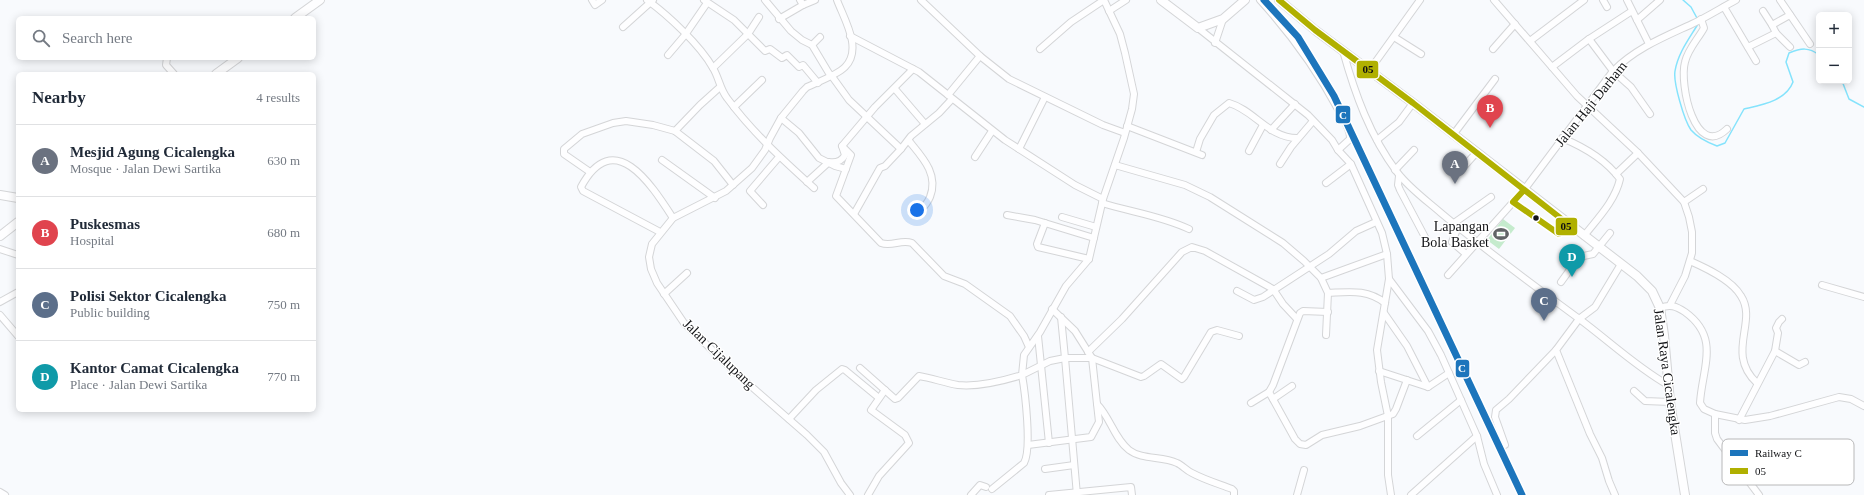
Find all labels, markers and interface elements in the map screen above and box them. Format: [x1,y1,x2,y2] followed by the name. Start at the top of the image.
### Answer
[1816,12,1852,84] map controls
[1816,12,1852,48] button: +
[16,16,316,60] search box
[30,27,52,49] icon: search
[62,30,132,46] text: Search here
[1816,48,1852,84] button: −
[1552,58,1630,150] street label: Jalan Haji Darham
[1356,60,1379,79] line badge: 05
[1363,63,1374,75] text: 05
[32,88,86,107] text: Nearby
[256,90,300,105] text: 4 results
[1477,95,1503,128] pin: B
[1335,105,1351,124] line badge: C
[1339,109,1347,121] text: C
[70,144,235,160] text: Mesjid Agung Cicalengka
[1442,151,1468,184] pin: A
[40,153,50,168] text: A
[267,153,300,168] text: 630 m
[70,161,221,176] text: Mosque · Jalan Dewi Sartika
[907,200,927,220] your location
[1531,213,1541,223] unlabelled marker
[70,216,140,232] text: Puskesmas
[1555,217,1578,236] line badge: 05
[1421,219,1489,250] place label: Lapangan Bola Basket
[1561,220,1572,232] text: 05
[41,225,49,240] text: B
[267,225,300,240] text: 680 m
[1492,225,1510,243] sports icon: Lapangan Bola Basket
[70,233,114,248] text: Hospital
[1559,244,1585,277] pin: D
[70,288,226,304] text: Polisi Sektor Cicalengka
[1531,288,1557,321] pin: C
[40,297,50,312] text: C
[267,297,300,312] text: 750 m
[70,305,150,320] text: Public building
[1651,308,1683,437] street label: Jalan Raya Cicalengka
[680,316,758,392] street label: Jalan Cijalupang
[1455,359,1470,378] line badge: C
[70,360,239,376] text: Kantor Camat Cicalengka
[1458,362,1466,374] text: C
[40,369,50,384] text: D
[267,369,300,384] text: 770 m
[70,377,207,392] text: Place · Jalan Dewi Sartika
[1722,439,1854,485] legend
[1755,447,1802,459] text: Railway C
[1755,465,1767,477] text: 05

